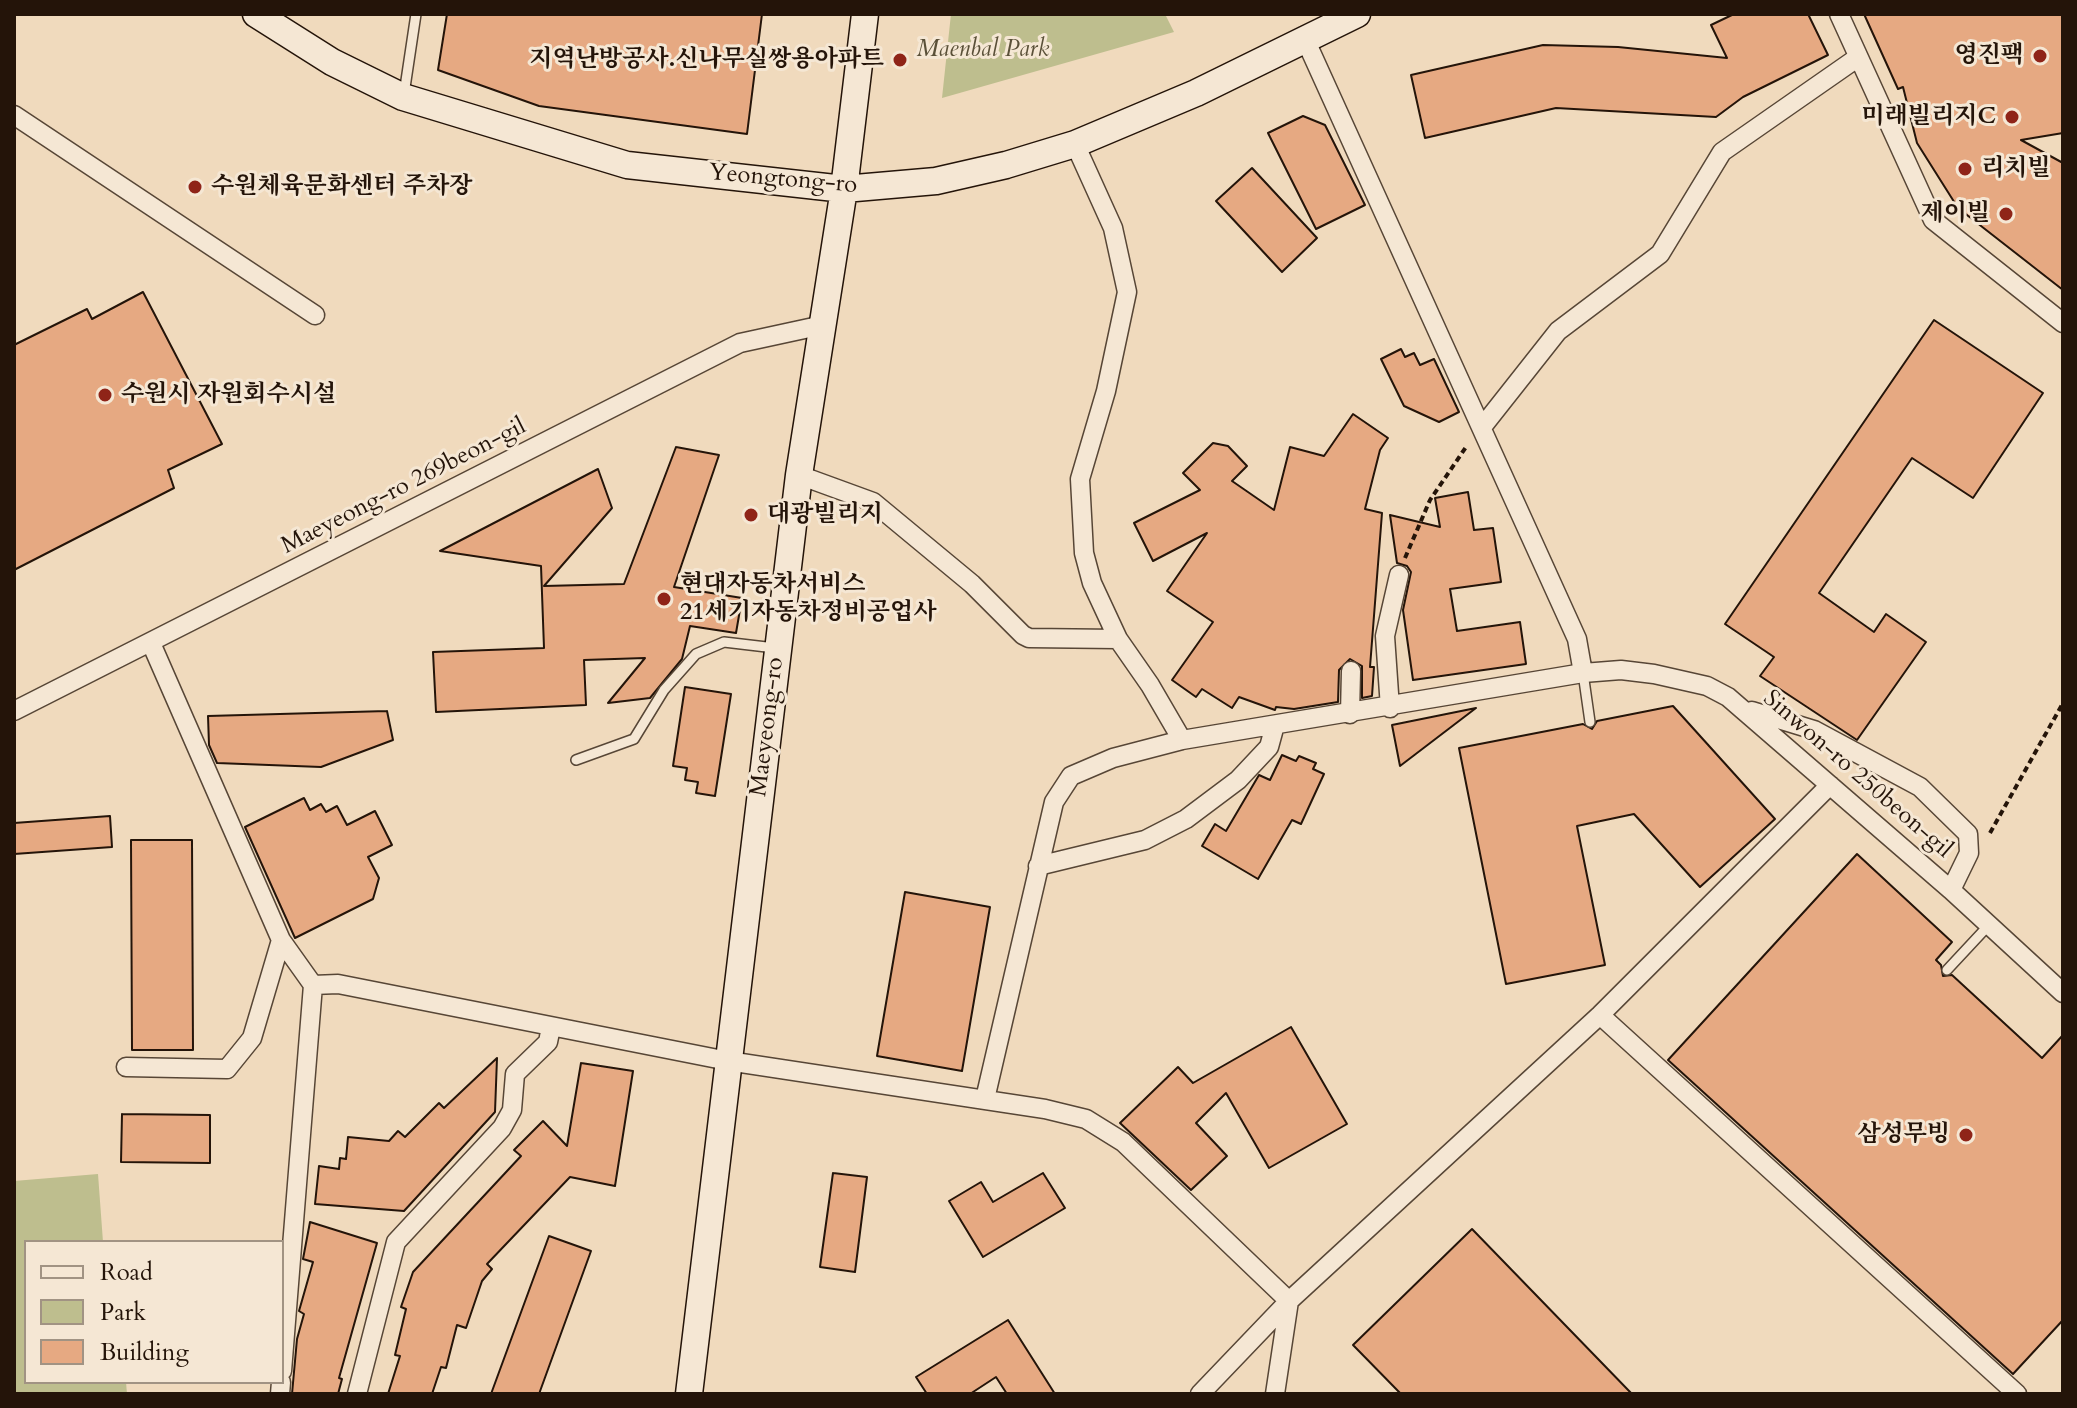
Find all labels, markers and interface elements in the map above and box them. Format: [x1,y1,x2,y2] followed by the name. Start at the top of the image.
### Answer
[917,36,1049,64] park label: Maenbal Park
[1954,42,2024,70] place label: 영진팩
[529,46,884,74] place label: 지역난방공사.신나무실쌍용아파트
[2031,47,2049,65] marker: 영진팩
[891,51,909,69] marker: 지역난방공사.신나무실쌍용아파트
[1861,103,1996,131] place label: 미래빌리지C
[2003,108,2021,126] marker: 미래빌리지C
[1981,155,2051,183] place label: 리치빌
[708,159,858,201] street label: Yeongtong-ro
[1956,160,1974,178] marker: 리치빌
[211,173,472,201] place label: 수원체육문화센터 주차장
[186,178,204,196] marker: 수원체육문화센터 주차장
[1920,200,1990,228] place label: 제이빌
[1997,205,2015,223] marker: 제이빌
[121,381,336,409] place label: 수원시 자원회수시설
[96,386,114,404] marker: 수원시 자원회수시설
[277,413,531,561] street label: Maeyeong-ro 269beon-gil
[767,501,883,529] place label: 대광빌리지
[742,506,760,524] marker: 대광빌리지
[680,571,936,627] place label: 현대자동차서비스 21세기자동차정비공업사
[655,590,673,608] marker: 현대자동차서비스 21세기자동차정비공업사
[745,656,791,798] street label: Maeyeong-ro
[1756,685,1958,865] street label: Sinwon-ro 250beon-gil
[1857,1121,1950,1149] place label: 삼성무빙
[1957,1126,1975,1144] marker: 삼성무빙
[24,1240,284,1384] legend
[100,1256,153,1289] text: Road
[100,1296,146,1329] text: Park
[100,1336,189,1369] text: Building

